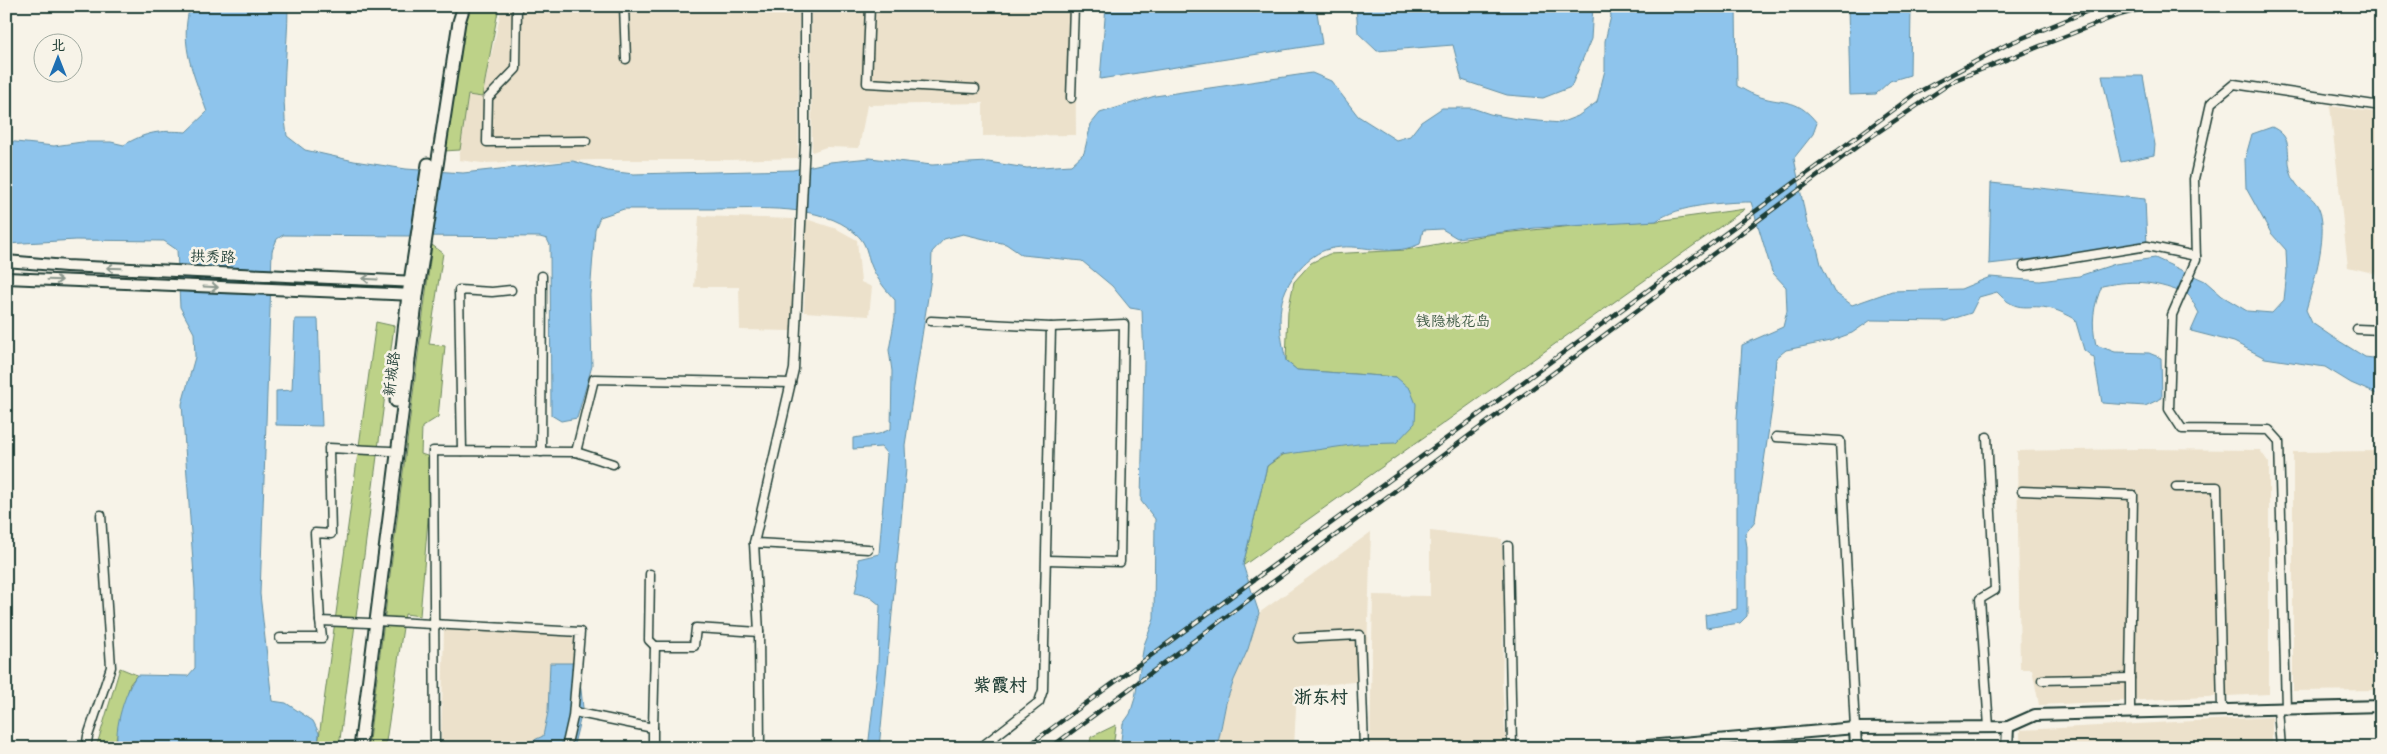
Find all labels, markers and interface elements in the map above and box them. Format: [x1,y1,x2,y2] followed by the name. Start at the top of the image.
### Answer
[32,32,82,82] north arrow
[51,36,65,56] text: 北
[190,246,236,268] street label: 拱秀路
[106,263,122,273] one-way arrow
[362,274,378,283] one-way arrow
[46,275,63,285] one-way arrow
[202,282,219,292] one-way arrow
[1415,311,1491,332] park label: 钱隐桃花岛
[379,350,405,398] street label: 新城路
[973,673,1027,698] district label: 紫霞村
[1294,685,1348,710] district label: 浙东村

